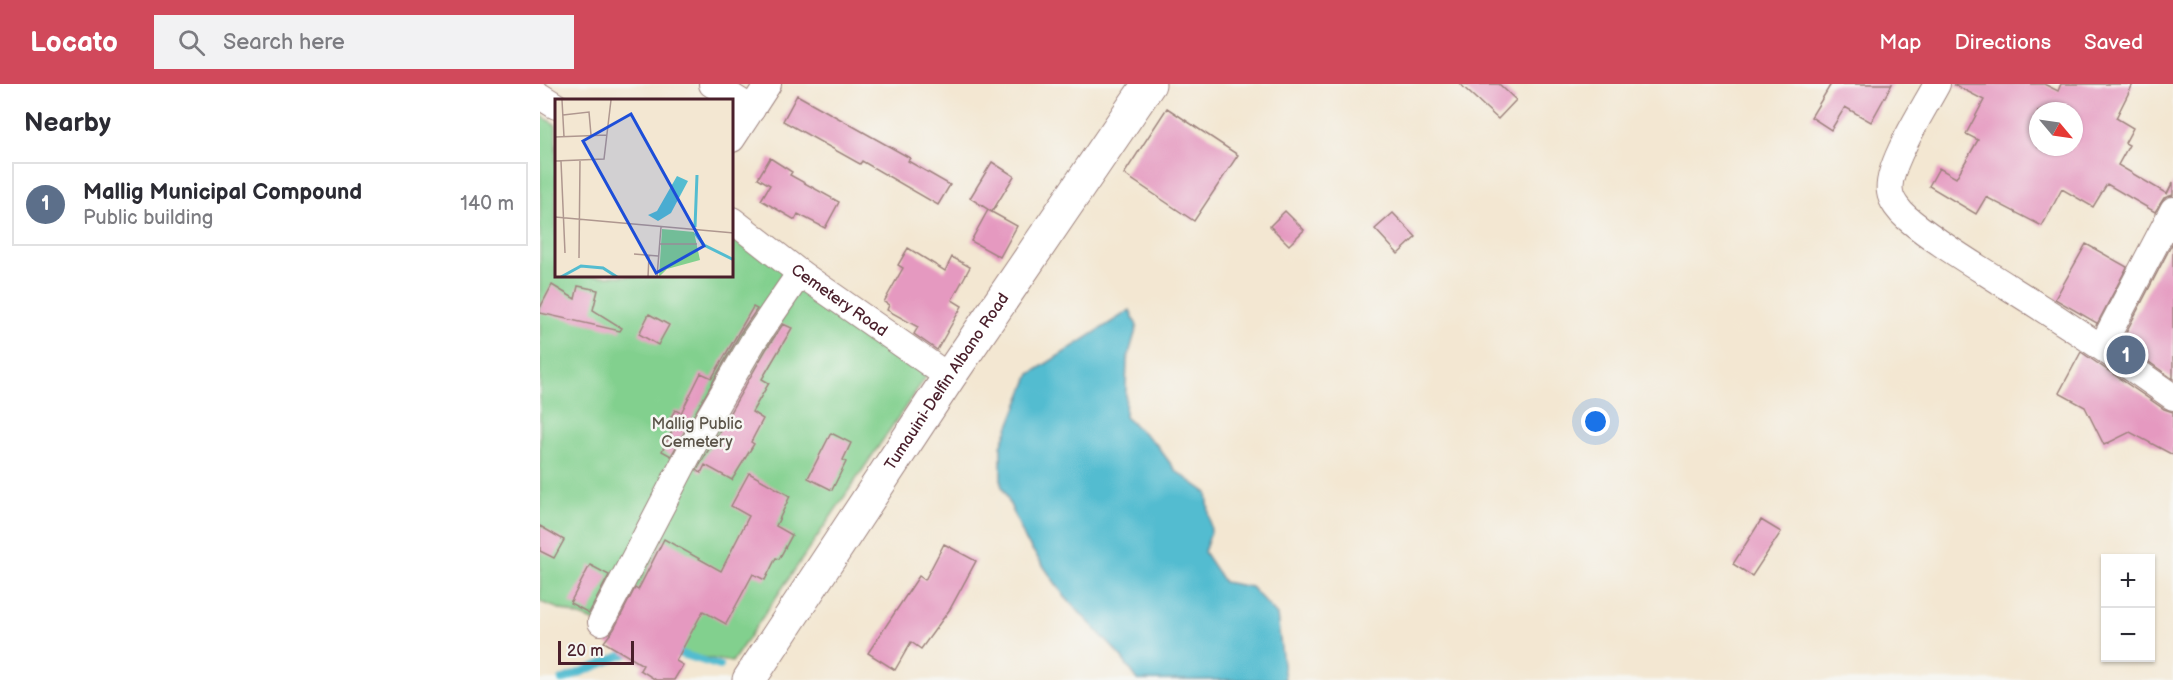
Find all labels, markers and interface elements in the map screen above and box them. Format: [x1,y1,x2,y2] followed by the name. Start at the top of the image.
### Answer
[154,15,574,69] search box
[30,26,118,59] text: Locato
[175,26,208,59] icon: search
[223,29,345,56] text: Search here
[1879,30,1922,55] text: Map
[1955,30,2051,55] text: Directions
[2084,30,2143,55] text: Saved
[555,99,734,278] inset map
[2029,102,2083,156] north arrow
[24,108,111,139] text: Nearby
[83,179,362,206] text: Mallig Municipal Compound
[41,192,50,216] text: 1
[460,192,514,216] text: 140 m
[83,206,213,230] text: Public building
[787,260,891,341] street label: Cemetery Road
[881,289,1013,474] street label: Tumauini-Delfin Albano Road
[2106,332,2146,378] pin: 1
[1581,407,1610,436] your location
[651,415,743,452] park label: Mallig Public Cemetery
[2101,554,2155,662] map controls
[2101,554,2155,608] button: +
[2101,608,2155,662] button: −
[558,638,634,666] scale bar
[567,642,603,661] text: 20 m

